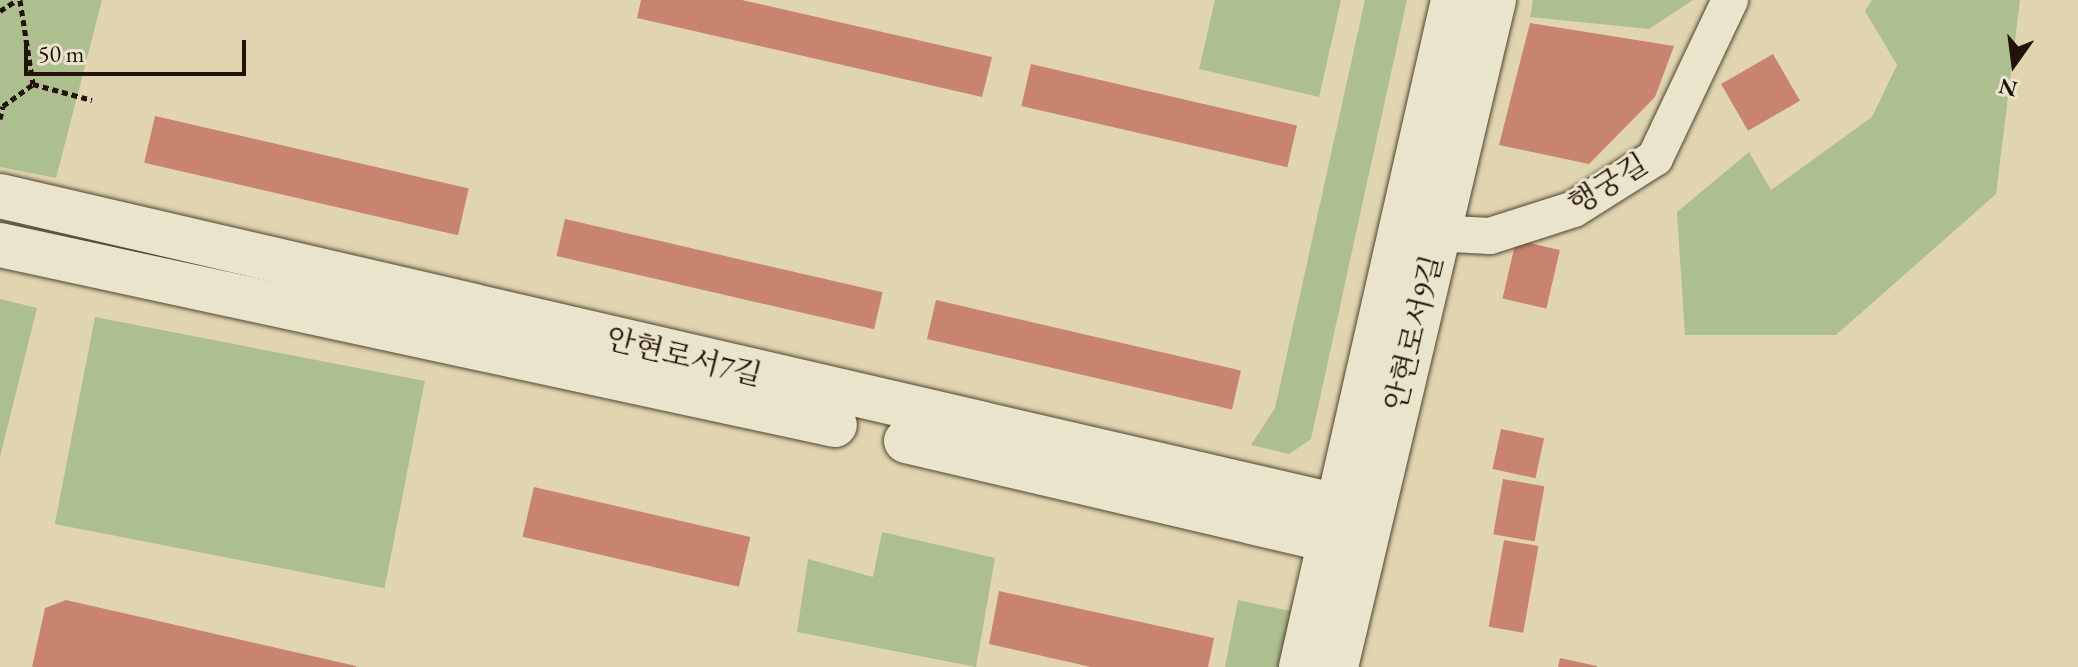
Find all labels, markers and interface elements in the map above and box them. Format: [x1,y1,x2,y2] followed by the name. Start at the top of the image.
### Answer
[28,24,250,74] scale bar
[1974,24,2054,104] north arrow
[38,38,85,69] text: 50 m
[1996,72,2020,104] text: N
[1562,146,1654,222] street label: 행궁길
[1377,251,1451,415] street label: 안현로서9길
[602,320,766,394] street label: 안현로서7길

